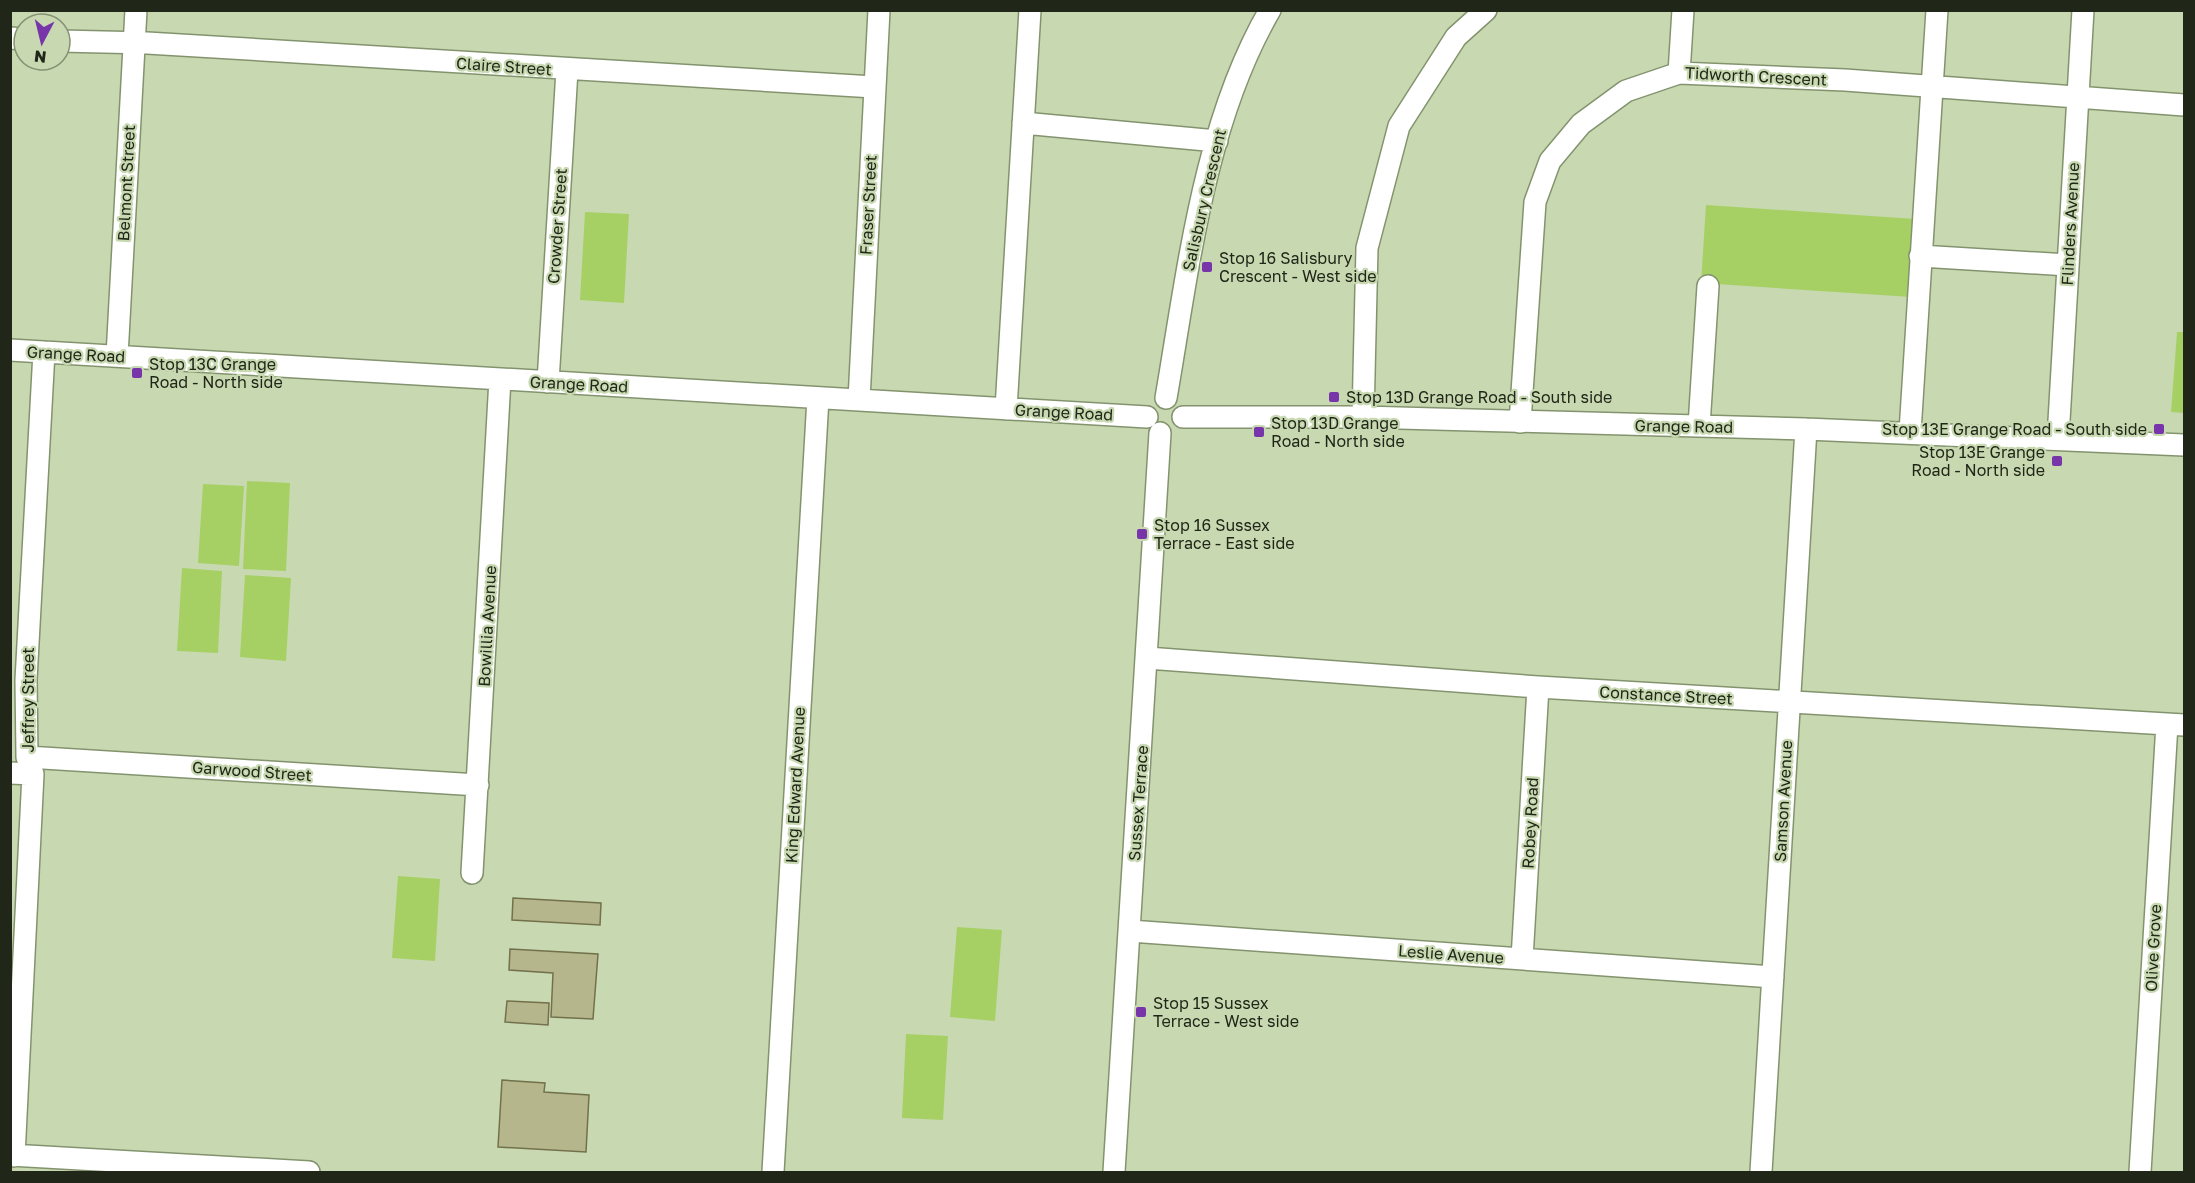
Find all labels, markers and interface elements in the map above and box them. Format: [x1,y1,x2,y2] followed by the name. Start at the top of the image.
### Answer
[12,12,72,72] north arrow
[33,46,47,68] text: N
[455,53,553,79] street label: Claire Street
[1685,62,1827,90] street label: Tidworth Crescent
[113,124,139,242] street label: Belmont Street
[1178,127,1230,273] street label: Salisbury Crescent
[855,155,881,255] street label: Fraser Street
[2057,162,2083,286] street label: Flinders Avenue
[543,167,571,285] street label: Crowder Street
[1219,248,1377,286] place label: Stop 16 Salisbury Crescent - West side
[1200,260,1214,274] marker: Stop 16 Salisbury Crescent - West side
[26,341,126,367] street label: Grange Road
[149,354,283,392] place label: Stop 13C Grange Road - North side
[130,366,144,380] marker: Stop 13C Grange Road - North side
[529,371,629,397] street label: Grange Road
[1346,387,1612,407] place label: Stop 13D Grange Road - South side
[1327,390,1341,404] marker: Stop 13D Grange Road - South side
[1014,399,1114,425] street label: Grange Road
[1271,413,1405,451] place label: Stop 13D Grange Road - North side
[1635,415,1733,437] street label: Grange Road
[1882,419,2147,439] place label: Stop 13E Grange Road - South side
[2152,422,2166,436] marker: Stop 13E Grange Road - South side
[1252,425,1266,439] marker: Stop 13D Grange Road - North side
[1911,442,2045,480] place label: Stop 13E Grange Road - North side
[2050,454,2064,468] marker: Stop 13E Grange Road - North side
[1154,515,1295,553] place label: Stop 16 Sussex Terrace - East side
[1135,527,1149,541] marker: Stop 16 Sussex Terrace - East side
[474,565,500,687] street label: Bowillia Avenue
[18,647,38,753] street label: Jeffrey Street
[1599,682,1733,708] street label: Constance Street
[781,706,809,864] street label: King Edward Avenue
[1770,740,1796,862] street label: Samson Avenue
[1124,745,1152,861] street label: Sussex Terrace
[191,757,313,785] street label: Garwood Street
[1518,777,1542,869] street label: Robey Road
[2141,904,2165,992] street label: Olive Grove
[1397,940,1505,968] street label: Leslie Avenue
[1153,993,1299,1031] place label: Stop 15 Sussex Terrace - West side
[1134,1005,1148,1019] marker: Stop 15 Sussex Terrace - West side

